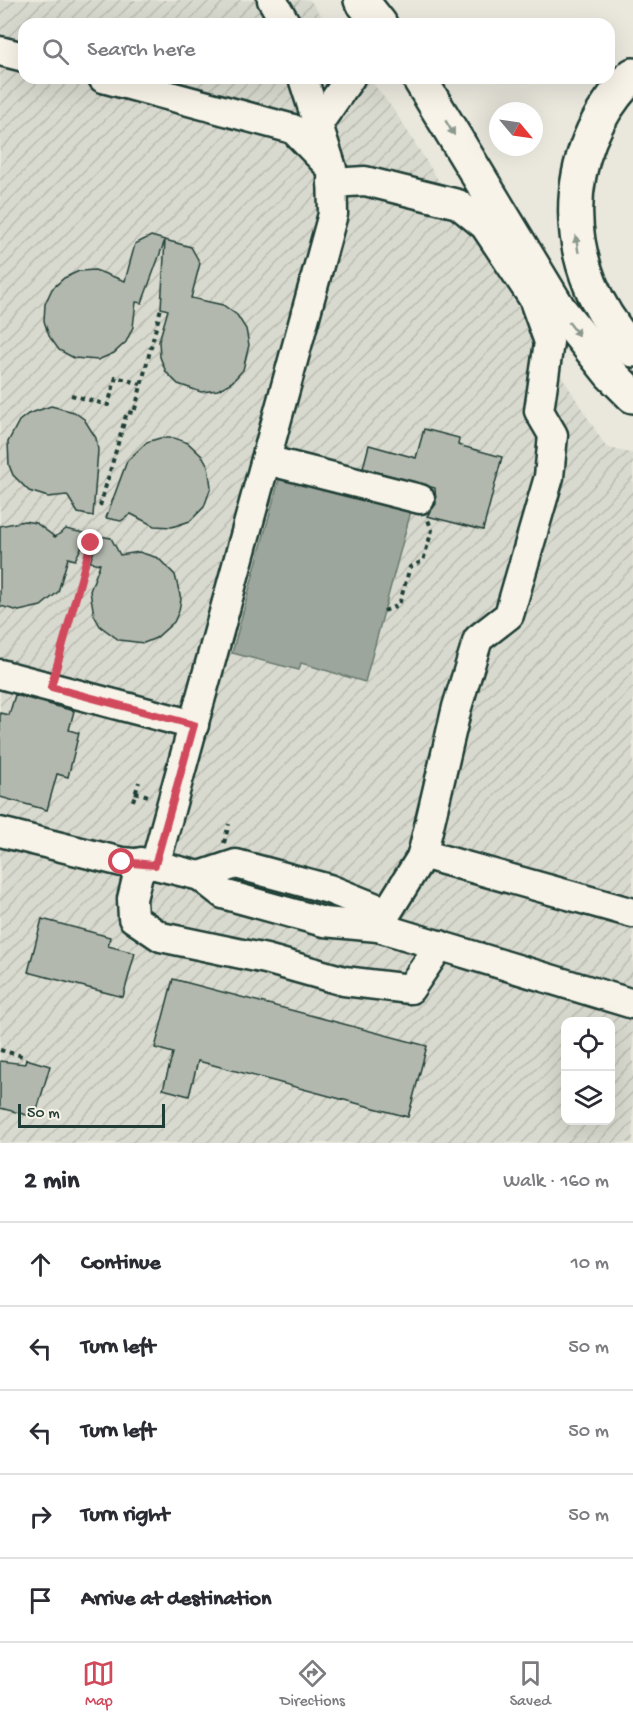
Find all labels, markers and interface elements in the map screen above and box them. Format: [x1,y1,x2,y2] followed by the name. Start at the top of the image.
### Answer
[18,18,615,84] search box
[39,35,72,68] icon: search
[87,38,195,64] text: Search here
[489,102,543,156] north arrow
[444,120,455,136] one-way arrow
[573,234,582,253] one-way arrow
[568,321,581,337] one-way arrow
[77,529,103,555] route end
[108,848,134,874] route start
[561,1017,615,1125] map controls
[561,1017,615,1071] button: locate
[561,1071,615,1125] button: layers
[18,1101,165,1128] scale bar
[27,1105,60,1124] text: 50 m
[24,1167,79,1198] text: 2 min
[503,1171,609,1194] text: Walk · 160 m
[24,1248,57,1281] icon: ahead
[81,1251,161,1277] text: Continue
[571,1253,609,1276] text: 10 m
[24,1332,57,1365] icon: left
[81,1335,155,1361] text: Turn left
[568,1337,609,1360] text: 50 m
[24,1416,57,1449] icon: left
[81,1419,155,1445] text: Turn left
[568,1421,609,1444] text: 50 m
[24,1500,57,1533] icon: right
[81,1503,169,1529] text: Turn right
[568,1505,609,1528] text: 50 m
[24,1584,57,1617] icon: arrive
[81,1587,271,1613] text: Arrive at destination
[82,1657,115,1712] tab: Map
[280,1657,345,1712] tab: Directions
[510,1657,551,1712] tab: Saved

